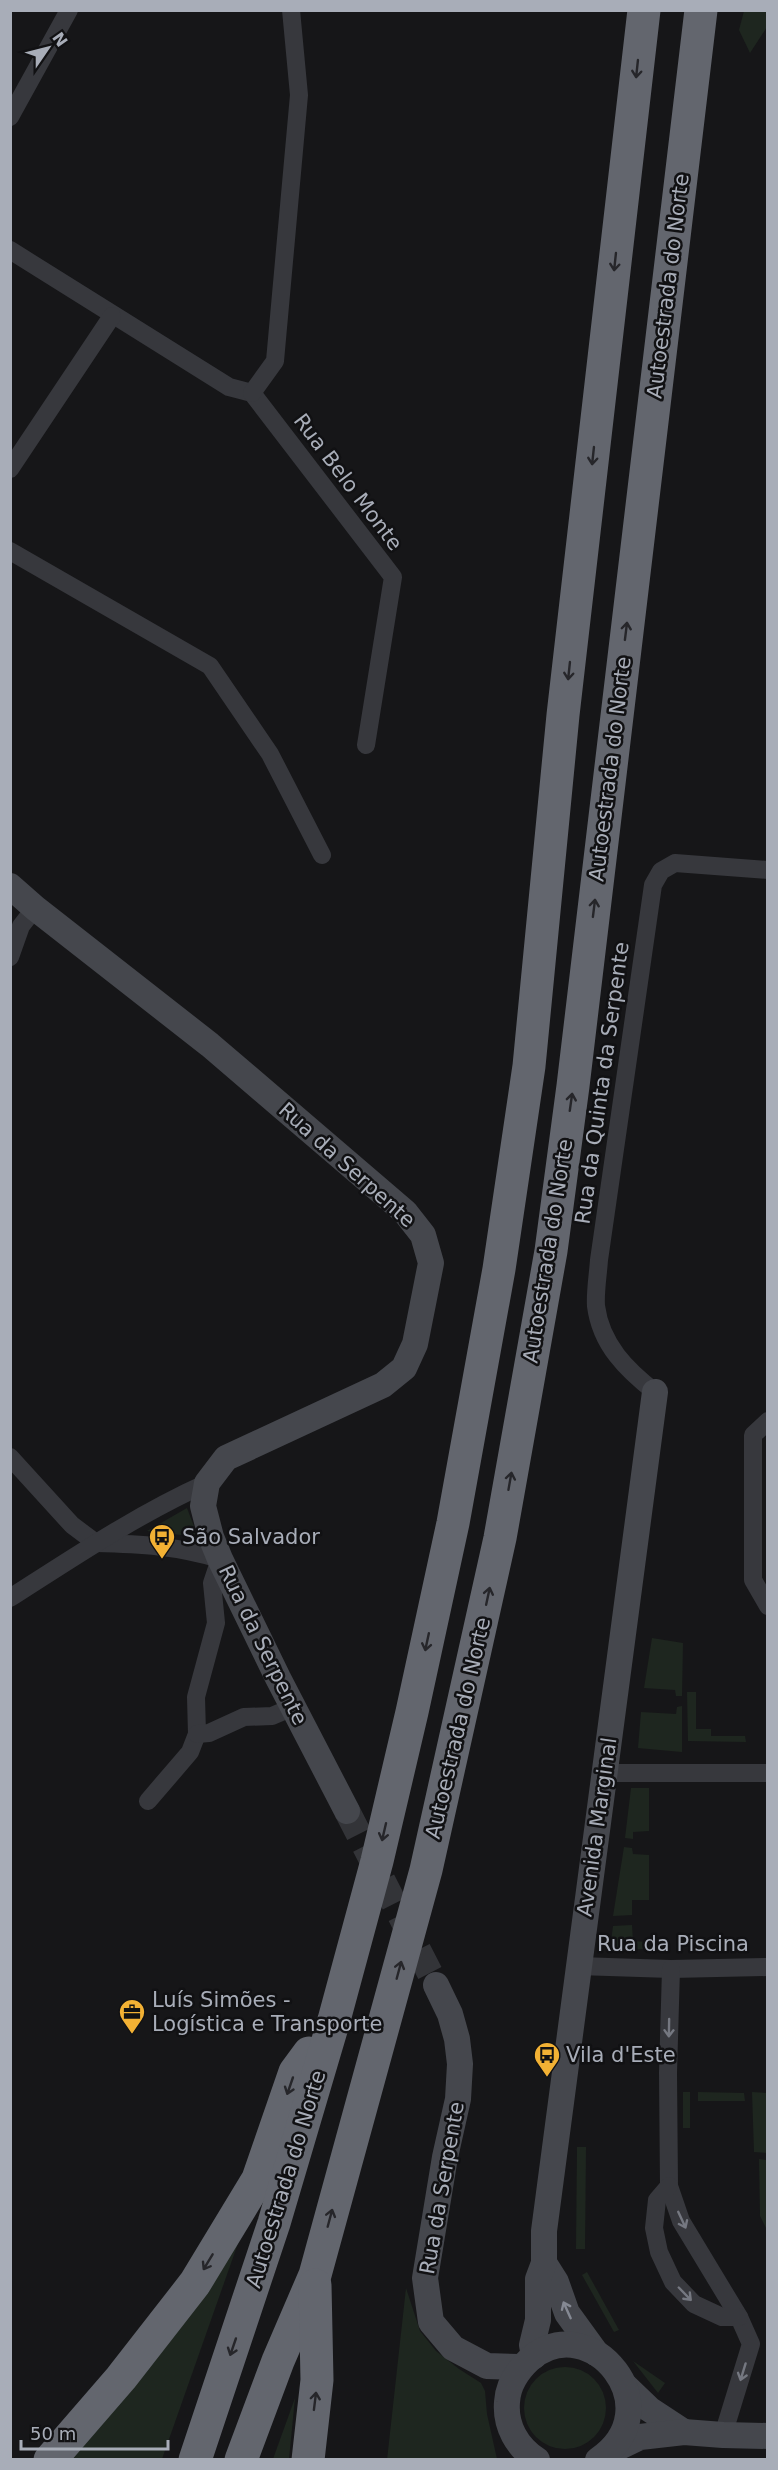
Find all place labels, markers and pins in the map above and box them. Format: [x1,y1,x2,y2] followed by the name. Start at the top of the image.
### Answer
[147,1522,177,1560] bus stop icon: São Salvador
[182,1525,320,1549] place label: São Salvador
[152,1988,383,2036] place label: Luís Simões - Logística e Transporte
[117,1997,147,2035] office icon: Luís Simões - Logística e Transporte
[532,2040,562,2078] bus stop icon: Vila d'Este
[566,2043,676,2067] place label: Vila d'Este

